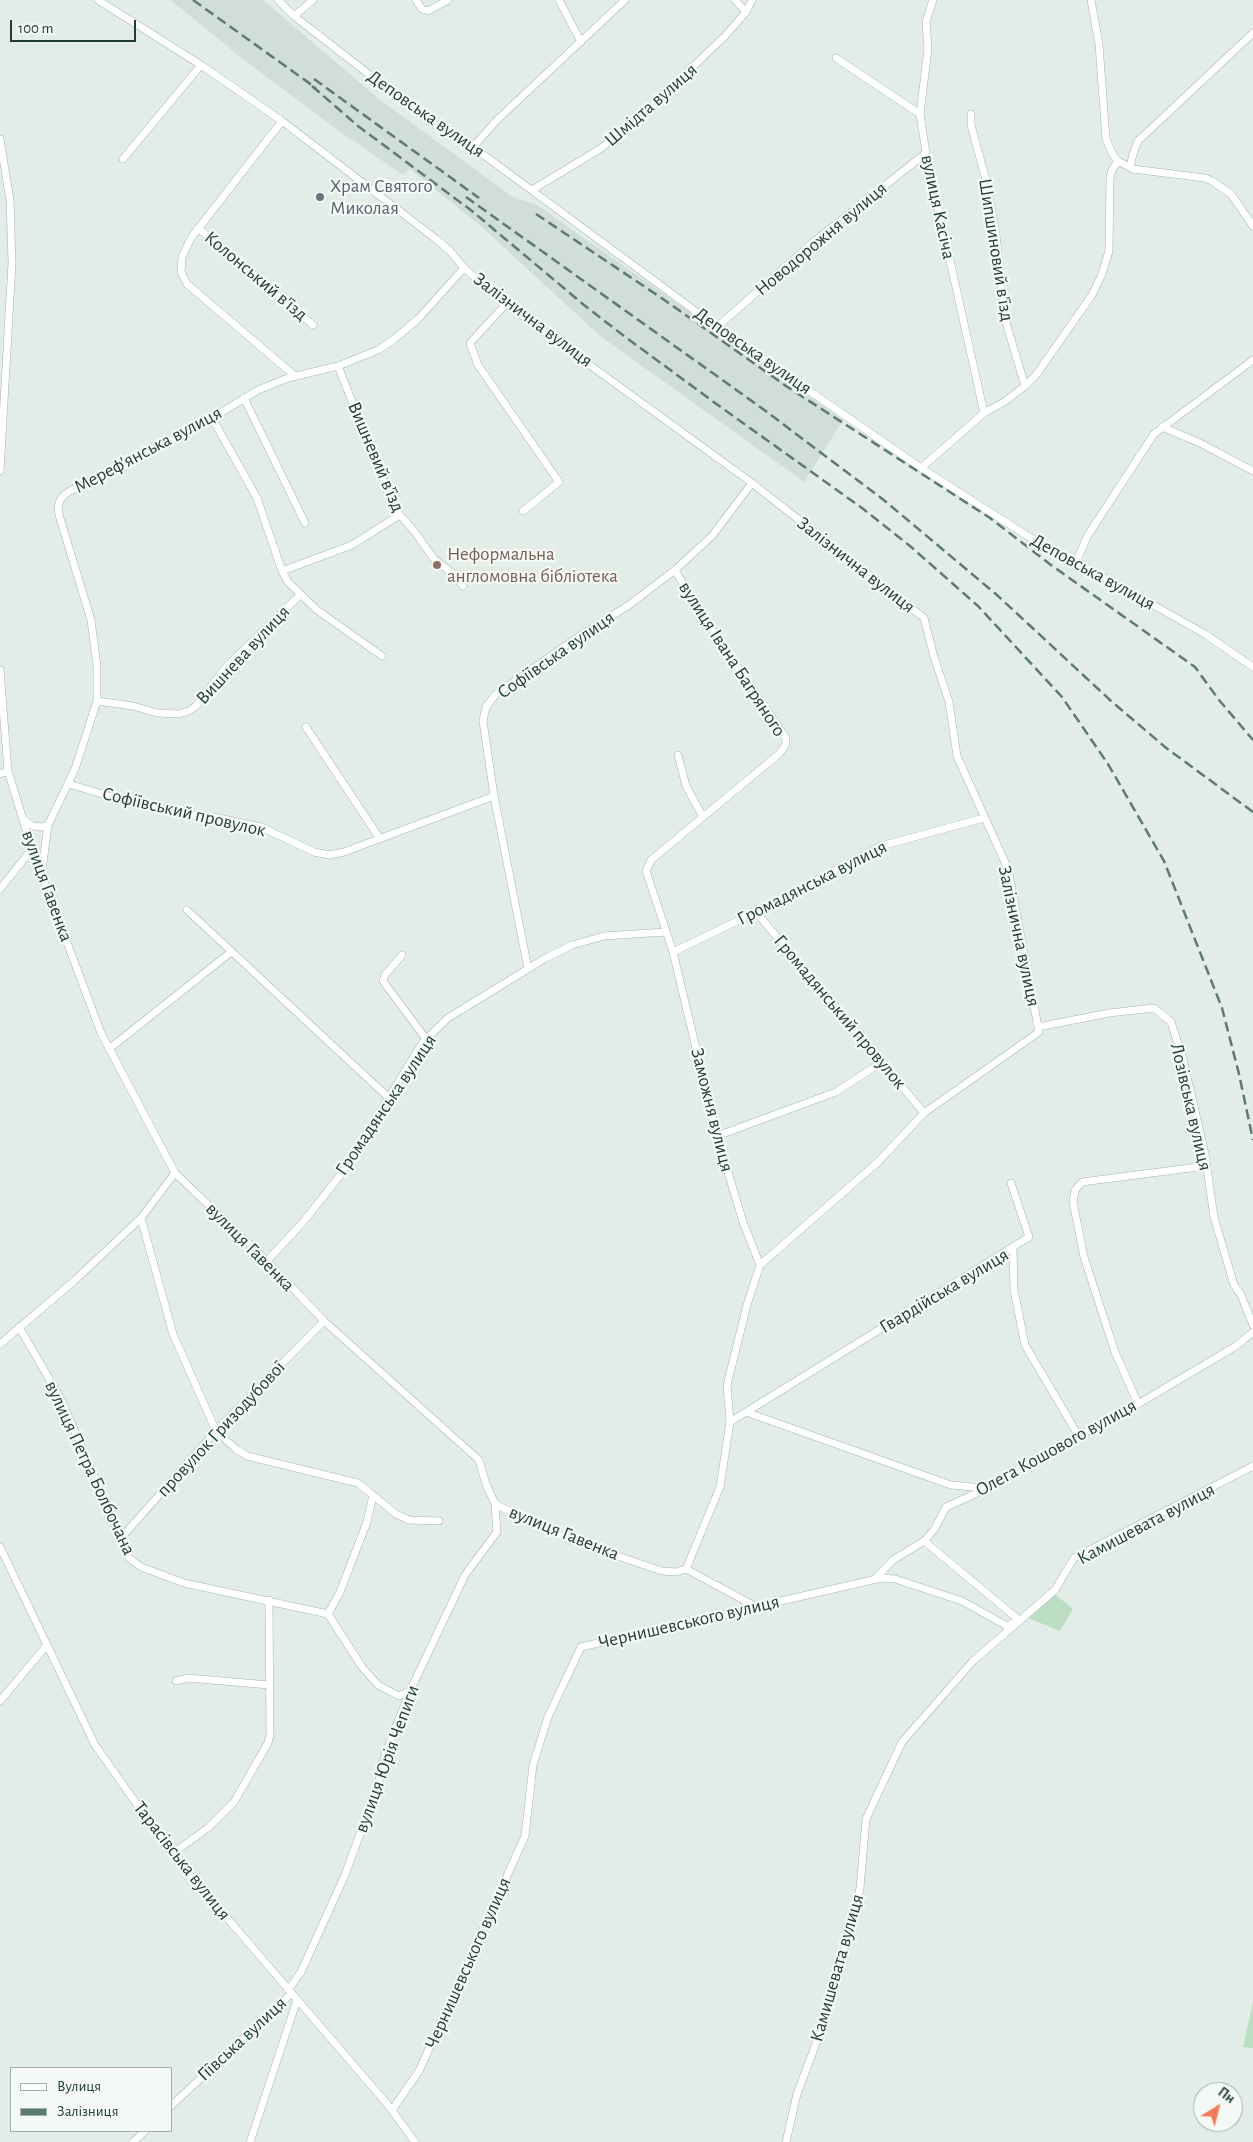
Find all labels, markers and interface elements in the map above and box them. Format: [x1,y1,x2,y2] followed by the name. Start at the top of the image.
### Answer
[12,10,139,42] scale bar
[18,21,53,36] text: 100 m
[600,58,702,152] street label: Шмідта вулиця
[363,65,489,163] street label: Деповська вулиця
[916,153,960,261] street label: вулиця Касіча
[330,175,433,219] place label: Храм Святого Миколая
[750,177,892,301] street label: Новодорожня вулиця
[973,177,1019,323] street label: Шипшиновий в'їзд
[314,191,326,203] marker: Храм Святого Миколая
[200,226,312,326] street label: Колонський в'їзд
[469,268,597,372] street label: Залізнична вулиця
[690,302,816,400] street label: Деповська вулиця
[343,398,409,516] street label: Вишневий в’їзд
[70,401,226,499] street label: Мереф'янська вулиця
[792,512,920,618] street label: Залізнична вулиця
[1027,528,1159,616] street label: Деповська вулиця
[447,543,618,587] place label: Неформальна англомовна бібліотека
[431,559,443,571] marker: Неформальна англомовна бібліотека
[673,577,791,741] street label: вулиця Івана Багряного
[191,601,295,709] street label: Вишнева вулиця
[493,606,619,704] street label: Софіївська вулиця
[100,782,268,842] street label: Софіївський провулок
[16,827,78,945] street label: вулиця Гавенка
[733,835,891,931] street label: Громадянська вулиця
[993,863,1045,1009] street label: Залізнична вулиця
[769,930,911,1094] street label: Громадянський провулок
[330,1030,442,1180] street label: Громадянська вулиця
[1165,1041,1217,1173] street label: Лозівська вулиця
[686,1046,738,1174] street label: Заможня вулиця
[201,1198,299,1296] street label: вулиця Гавенка
[875,1243,1013,1339] street label: Гвардійська вулиця
[152,1356,290,1502] street label: провулок Гризодубової
[40,1377,140,1559] street label: вулиця Петра Болбочана
[971,1394,1141,1502] street label: Олега Кошового вулиця
[1073,1478,1219,1570] street label: Камишевата вулиця
[506,1501,622,1565] street label: вулиця Гавенка
[596,1590,782,1654] street label: Чернишевського вулиця
[350,1682,424,1836] street label: вулиця Юрія Чепиги
[128,1797,236,1925] street label: Тарасівська вулиця
[420,1874,516,2052] street label: Чернишевського вулиця
[805,1891,869,2045] street label: Камишевата вулиця
[193,1992,291,2086] street label: Гіївська вулиця
[10,2067,172,2132] legend
[57,2079,101,2094] text: Вулиця
[1193,2082,1243,2132] north arrow
[1215,2085,1237,2106] text: Пн
[57,2104,118,2119] text: Залізниця

